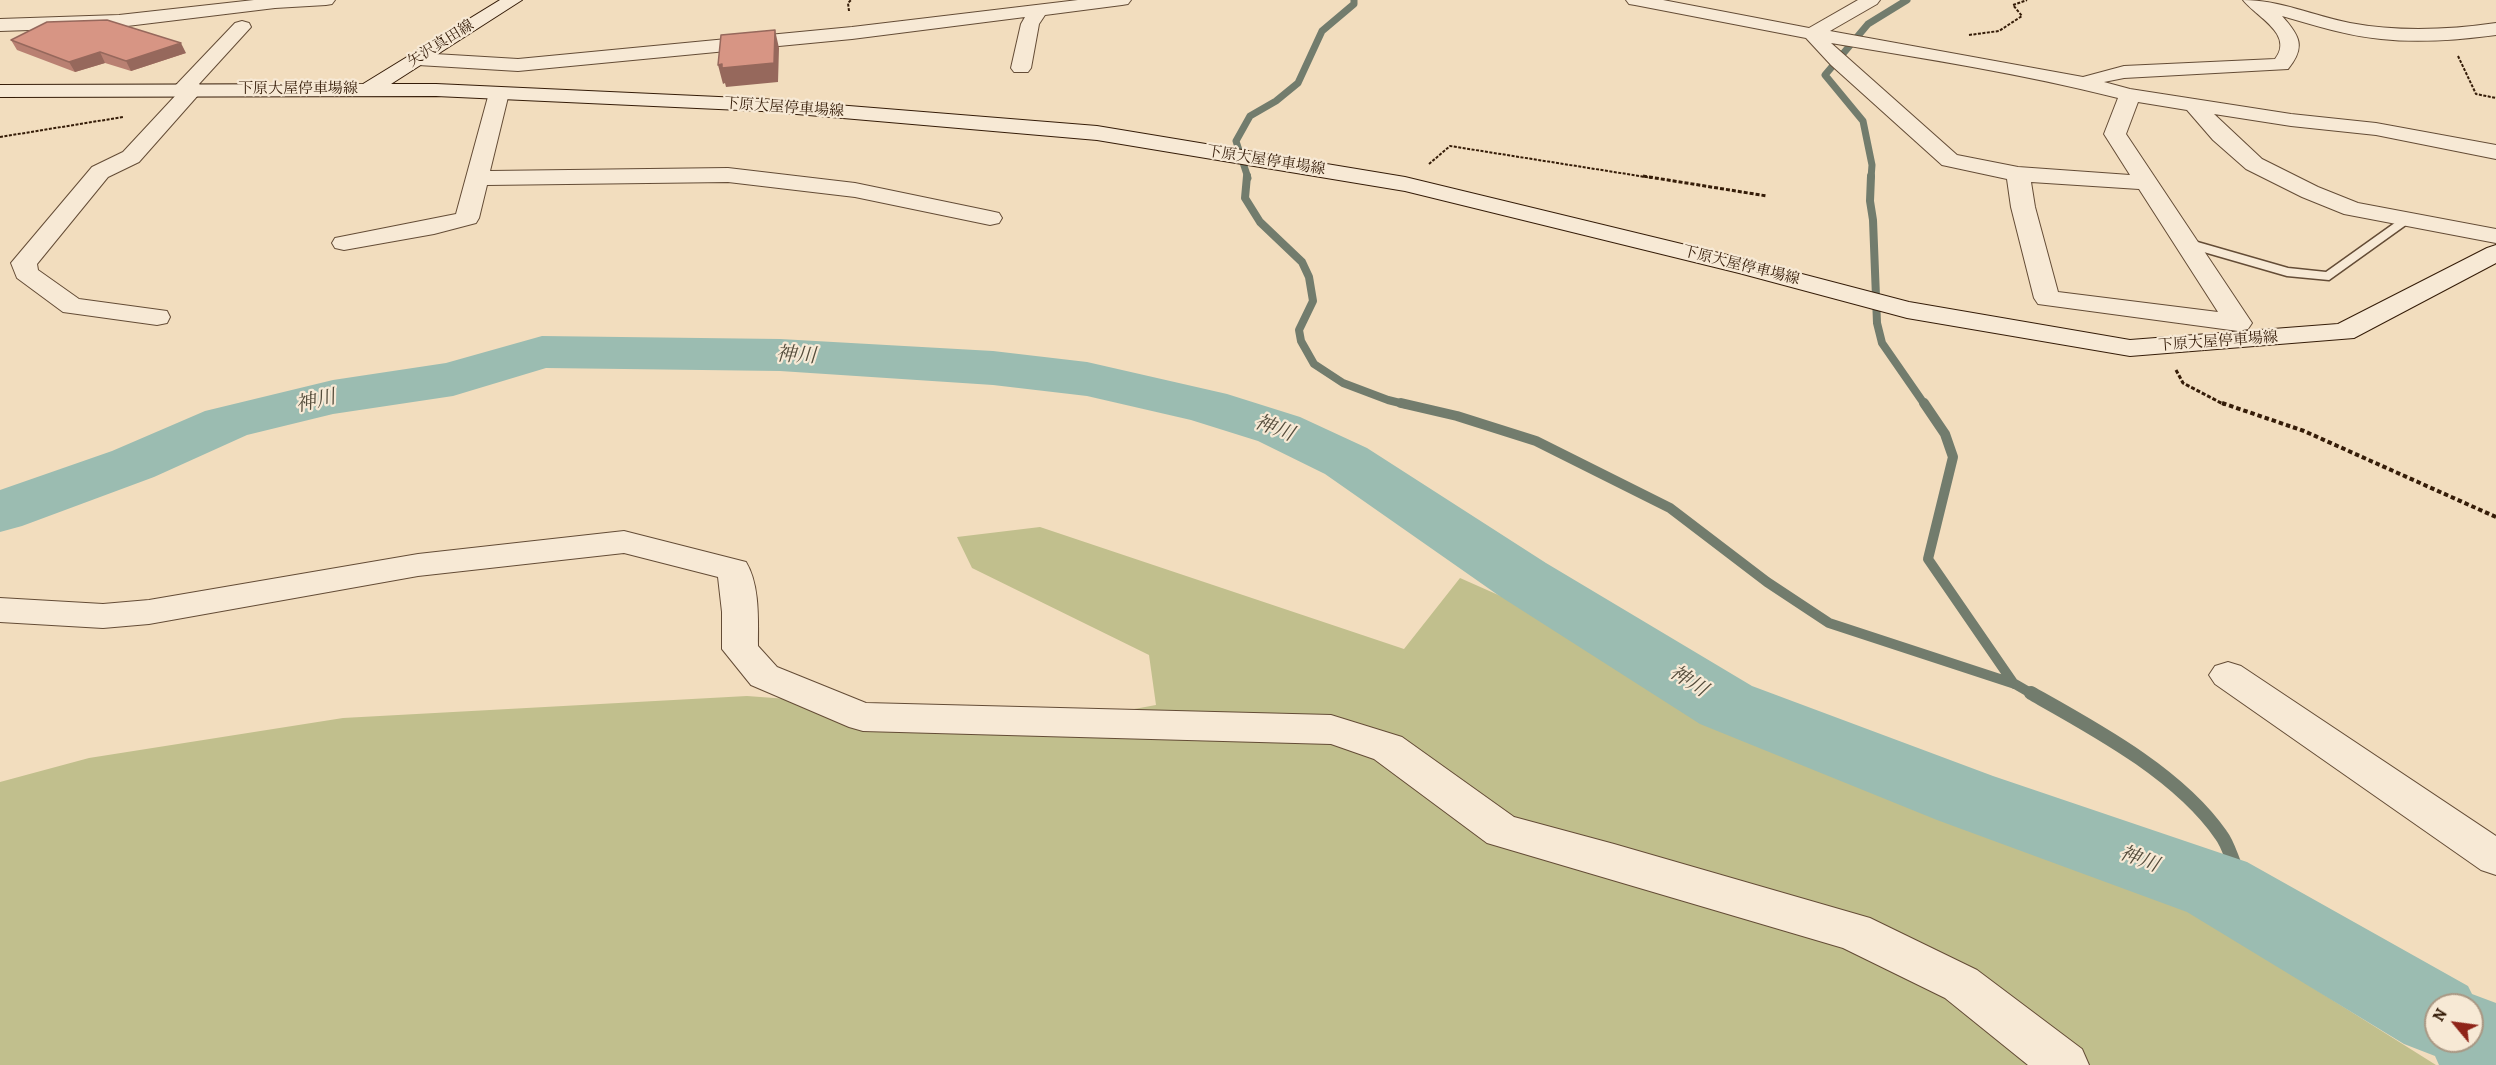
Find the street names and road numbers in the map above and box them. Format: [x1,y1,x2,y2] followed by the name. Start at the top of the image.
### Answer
[404,16,478,72] street label: 矢沢真田線
[238,80,358,98] street label: 下原大屋停車場線
[724,95,844,121] street label: 下原大屋停車場線
[1205,143,1327,179] street label: 下原大屋停車場線
[1681,243,1801,289] street label: 下原大屋停車場線
[2158,329,2278,355] street label: 下原大屋停車場線

